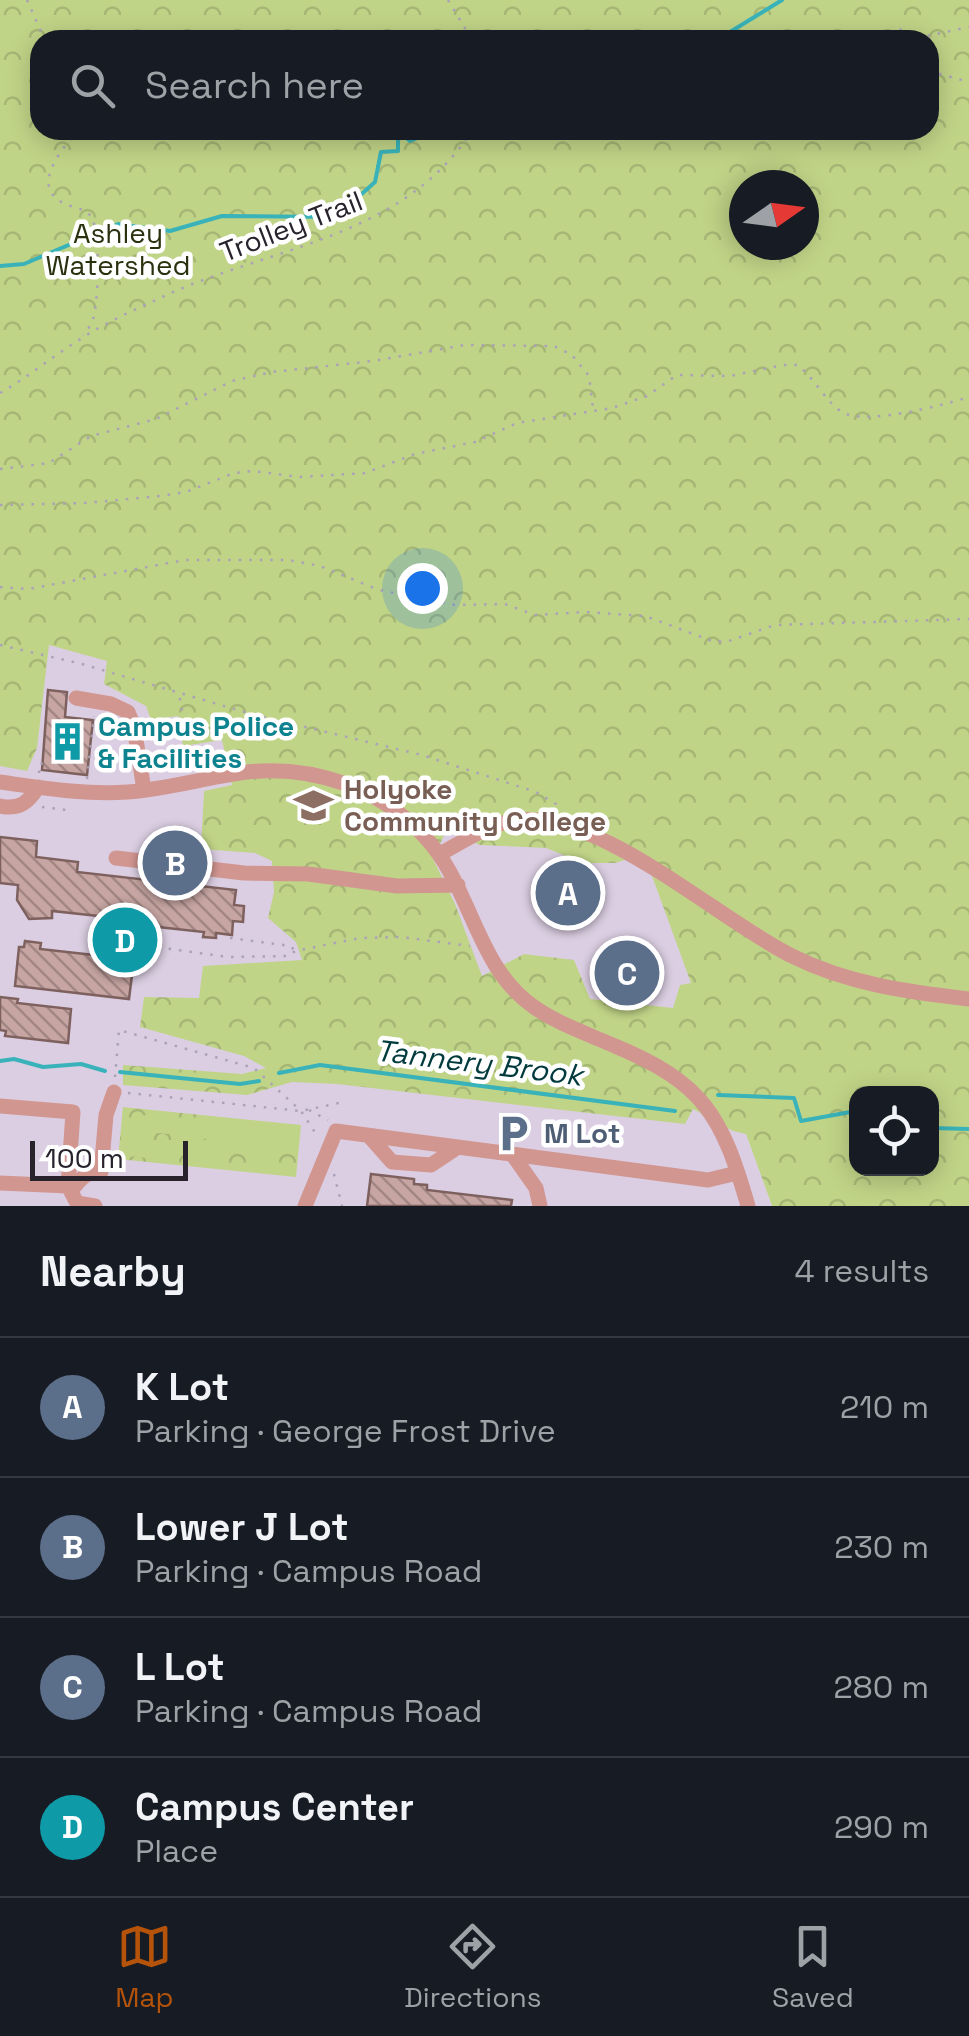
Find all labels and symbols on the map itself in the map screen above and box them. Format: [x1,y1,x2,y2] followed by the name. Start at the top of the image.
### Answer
[729,170,819,260] north arrow
[215,182,367,270] street label: Trolley Trail
[45,215,191,283] park label: Ashley Watershed
[397,563,448,614] your location
[98,708,294,776] place label: Campus Police & Facilities
[47,721,89,763] building icon: Campus Police & Facilities
[344,771,606,839] place label: Holyoke Community College
[293,784,335,826] school or university icon: Holyoke Community College
[142,826,208,900] pin: B
[536,856,600,930] pin: A
[92,902,158,978] pin: D
[594,936,660,1010] pin: C
[373,1030,588,1095] water label: Tannery Brook
[493,1112,535,1154] parking icon: M Lot
[544,1115,620,1151] place label: M Lot
[30,1136,188,1180] scale bar

